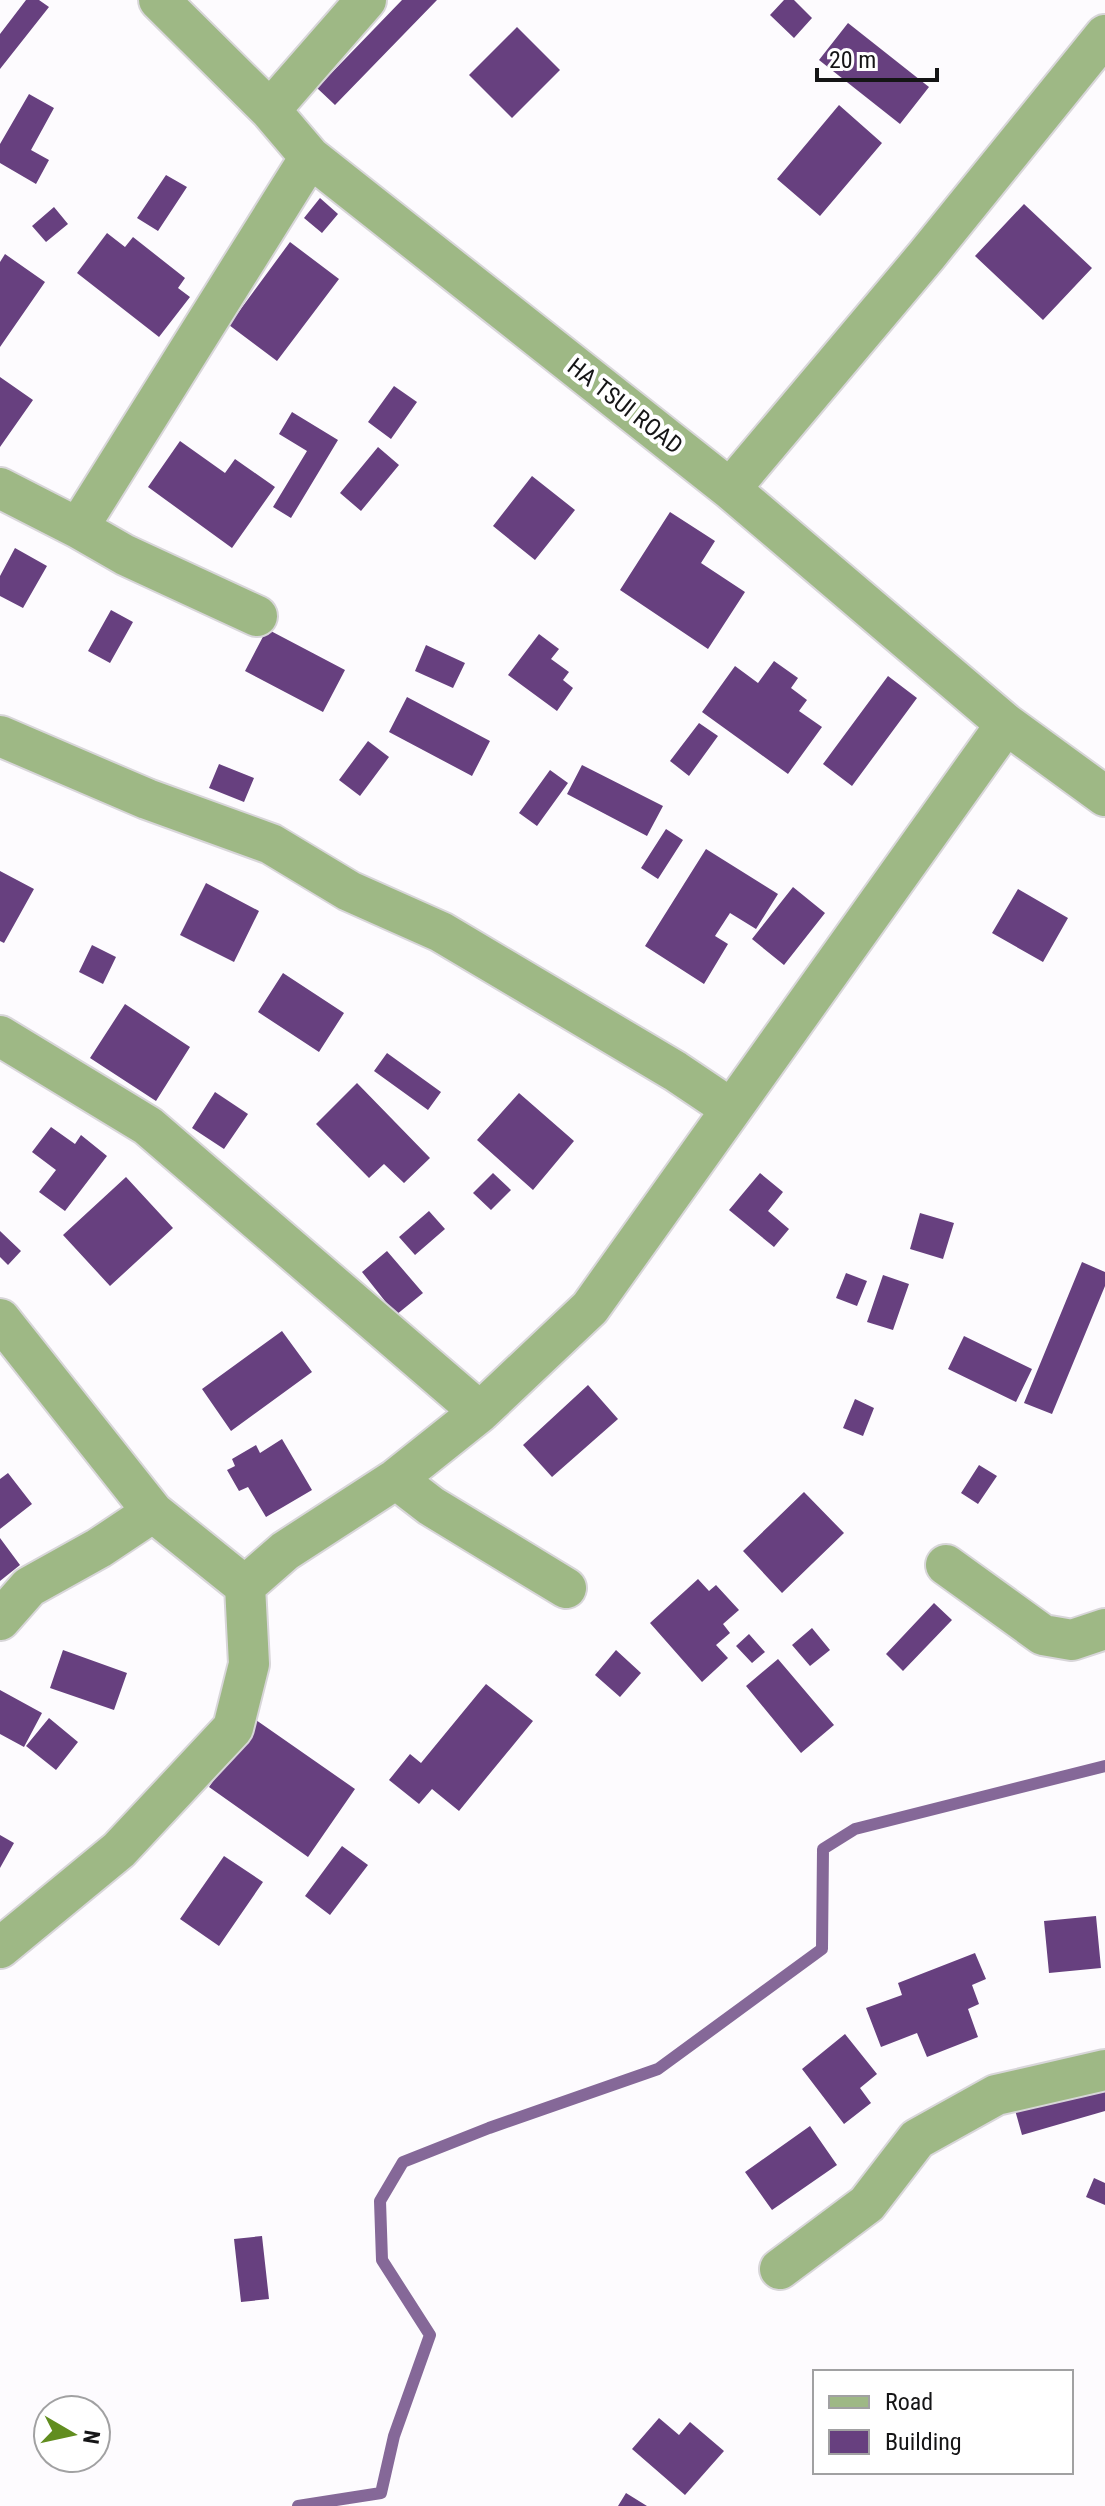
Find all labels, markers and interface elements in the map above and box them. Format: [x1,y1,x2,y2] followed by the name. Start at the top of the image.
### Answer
[817,32,937,82] scale bar
[829,46,876,74] text: 20 m
[562,352,688,460] street label: HA TSUI ROAD
[813,2370,1073,2474] legend
[885,2388,933,2416] text: Road
[32,2394,112,2474] north arrow
[78,2428,105,2446] text: N
[885,2428,962,2456] text: Building

